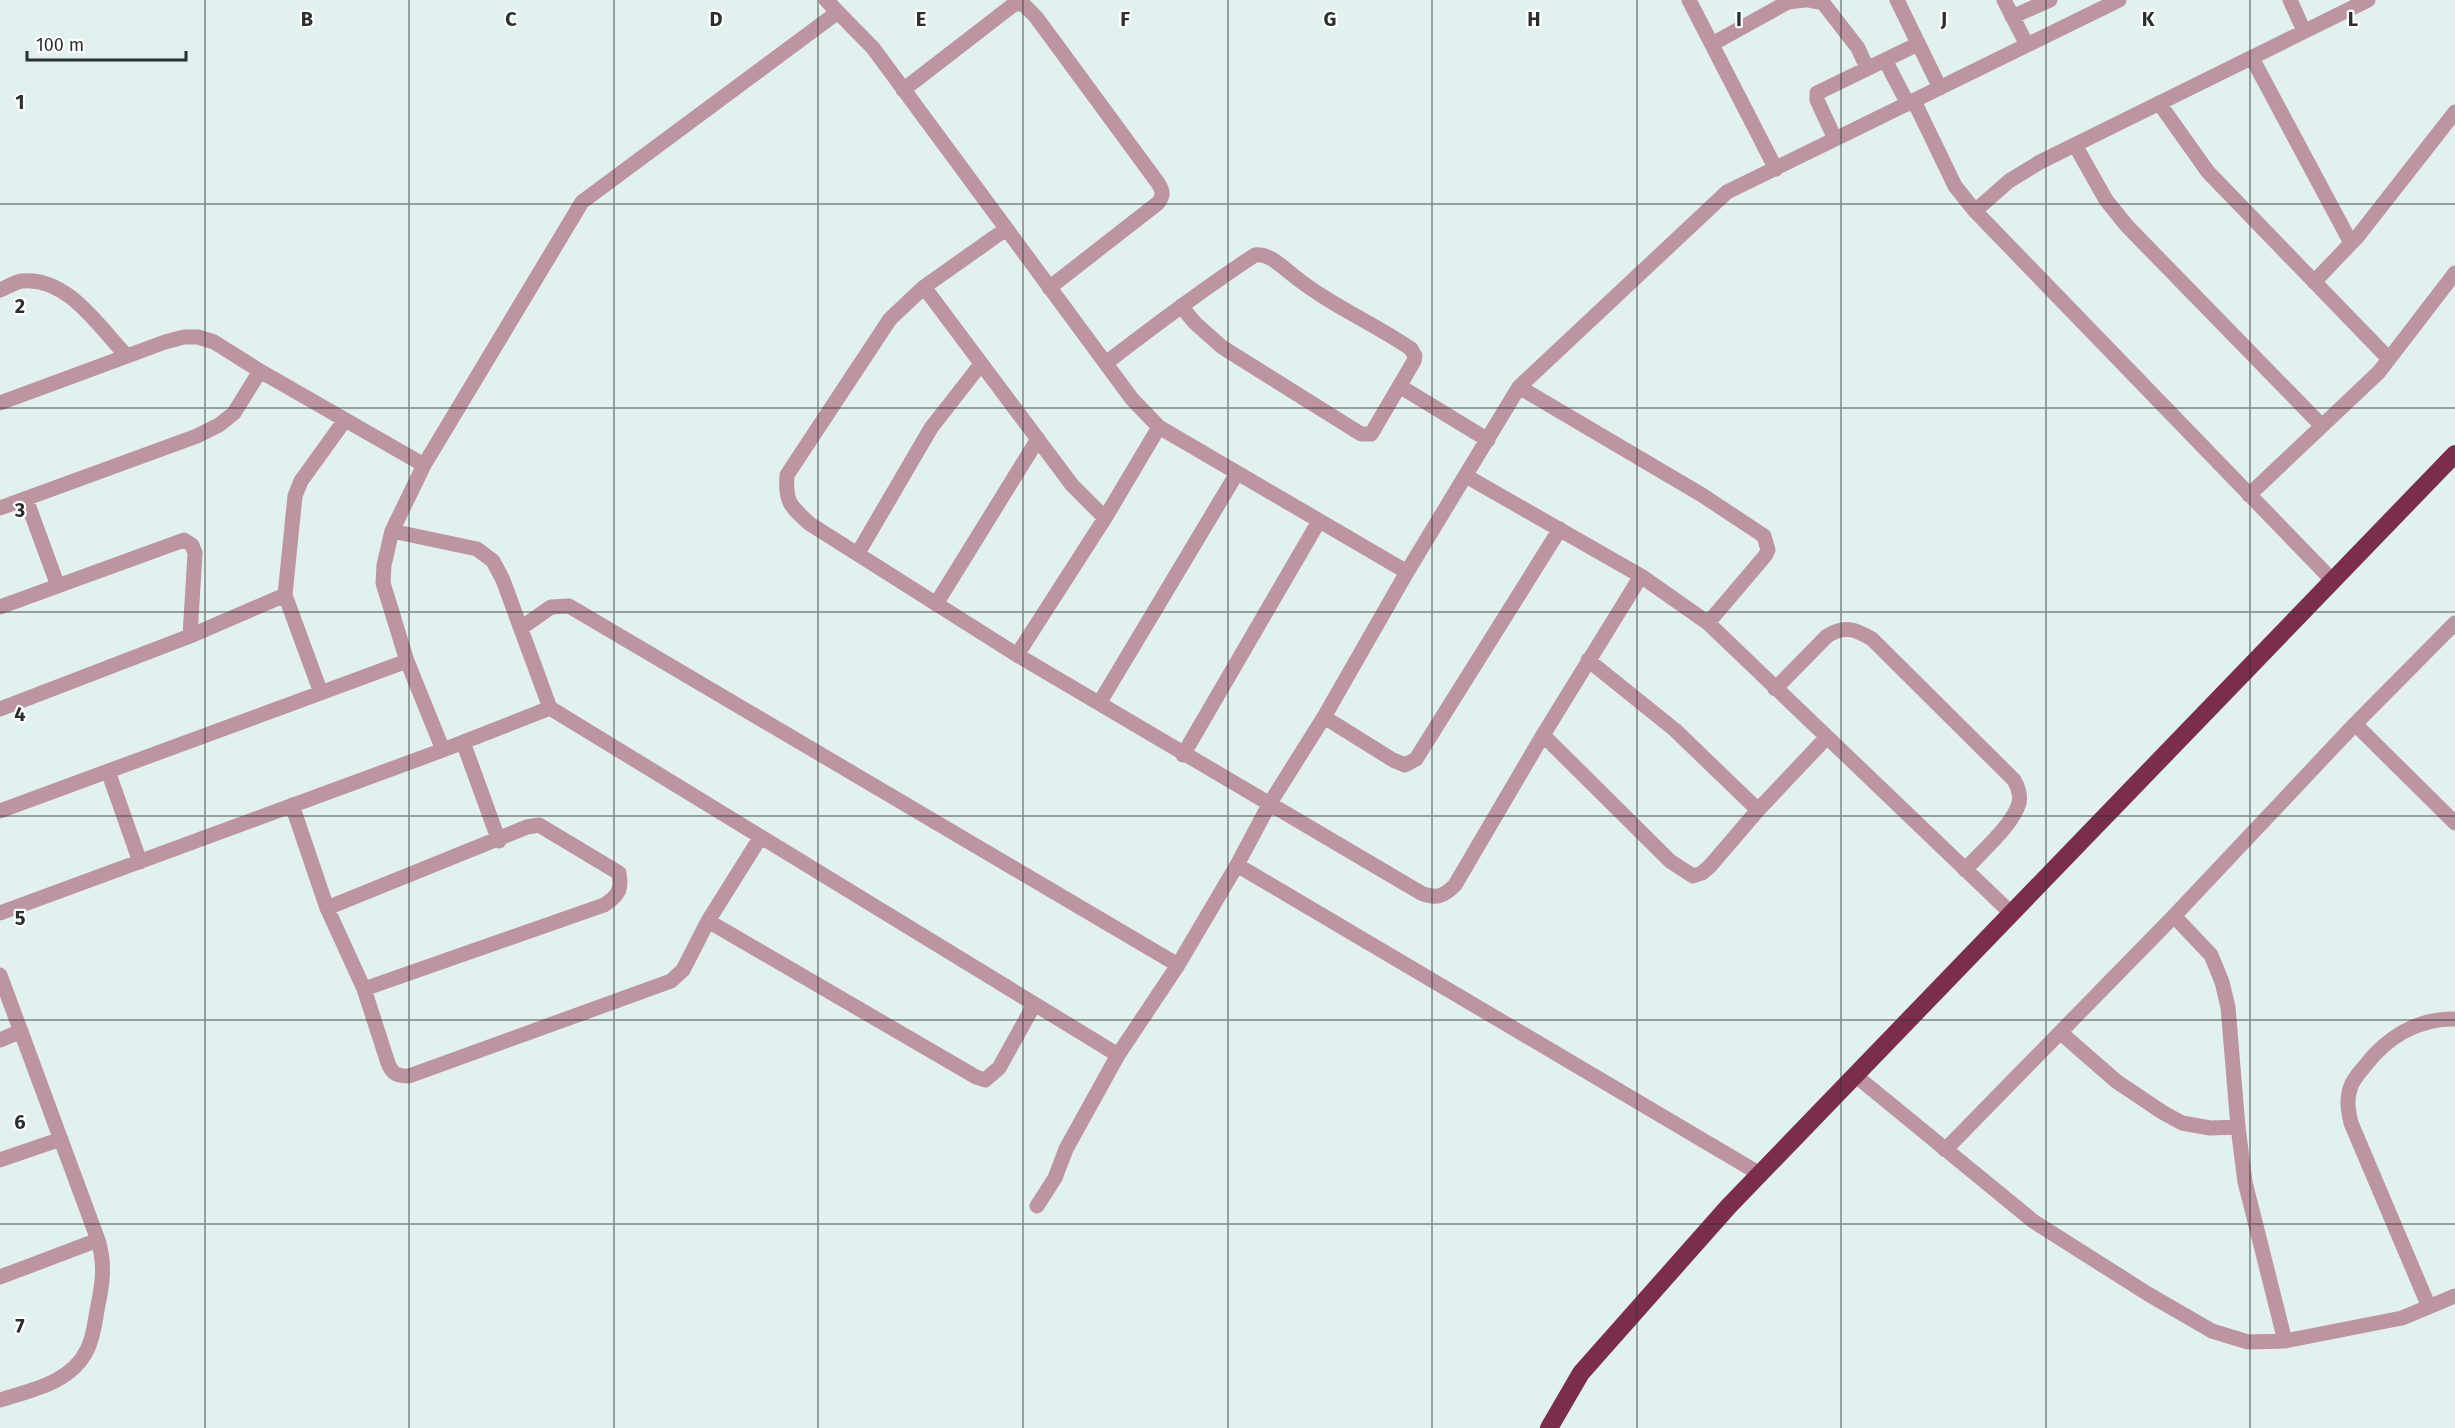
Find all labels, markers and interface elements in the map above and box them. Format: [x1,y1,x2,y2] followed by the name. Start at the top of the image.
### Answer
[301,7,313,31] text: B
[505,7,517,31] text: C
[709,7,723,31] text: D
[916,7,926,31] text: E
[1120,7,1130,31] text: F
[1324,7,1336,31] text: G
[1527,7,1541,31] text: H
[1736,7,1742,31] text: I
[1940,7,1947,31] text: J
[2142,7,2155,31] text: K
[2348,7,2358,31] text: L
[27,24,186,62] scale bar
[36,34,84,56] text: 100 m
[15,90,25,114] text: 1
[15,294,25,318] text: 2
[14,498,25,522] text: 3
[14,702,26,726] text: 4
[15,906,26,930] text: 5
[14,1110,26,1134] text: 6
[15,1314,25,1338] text: 7

